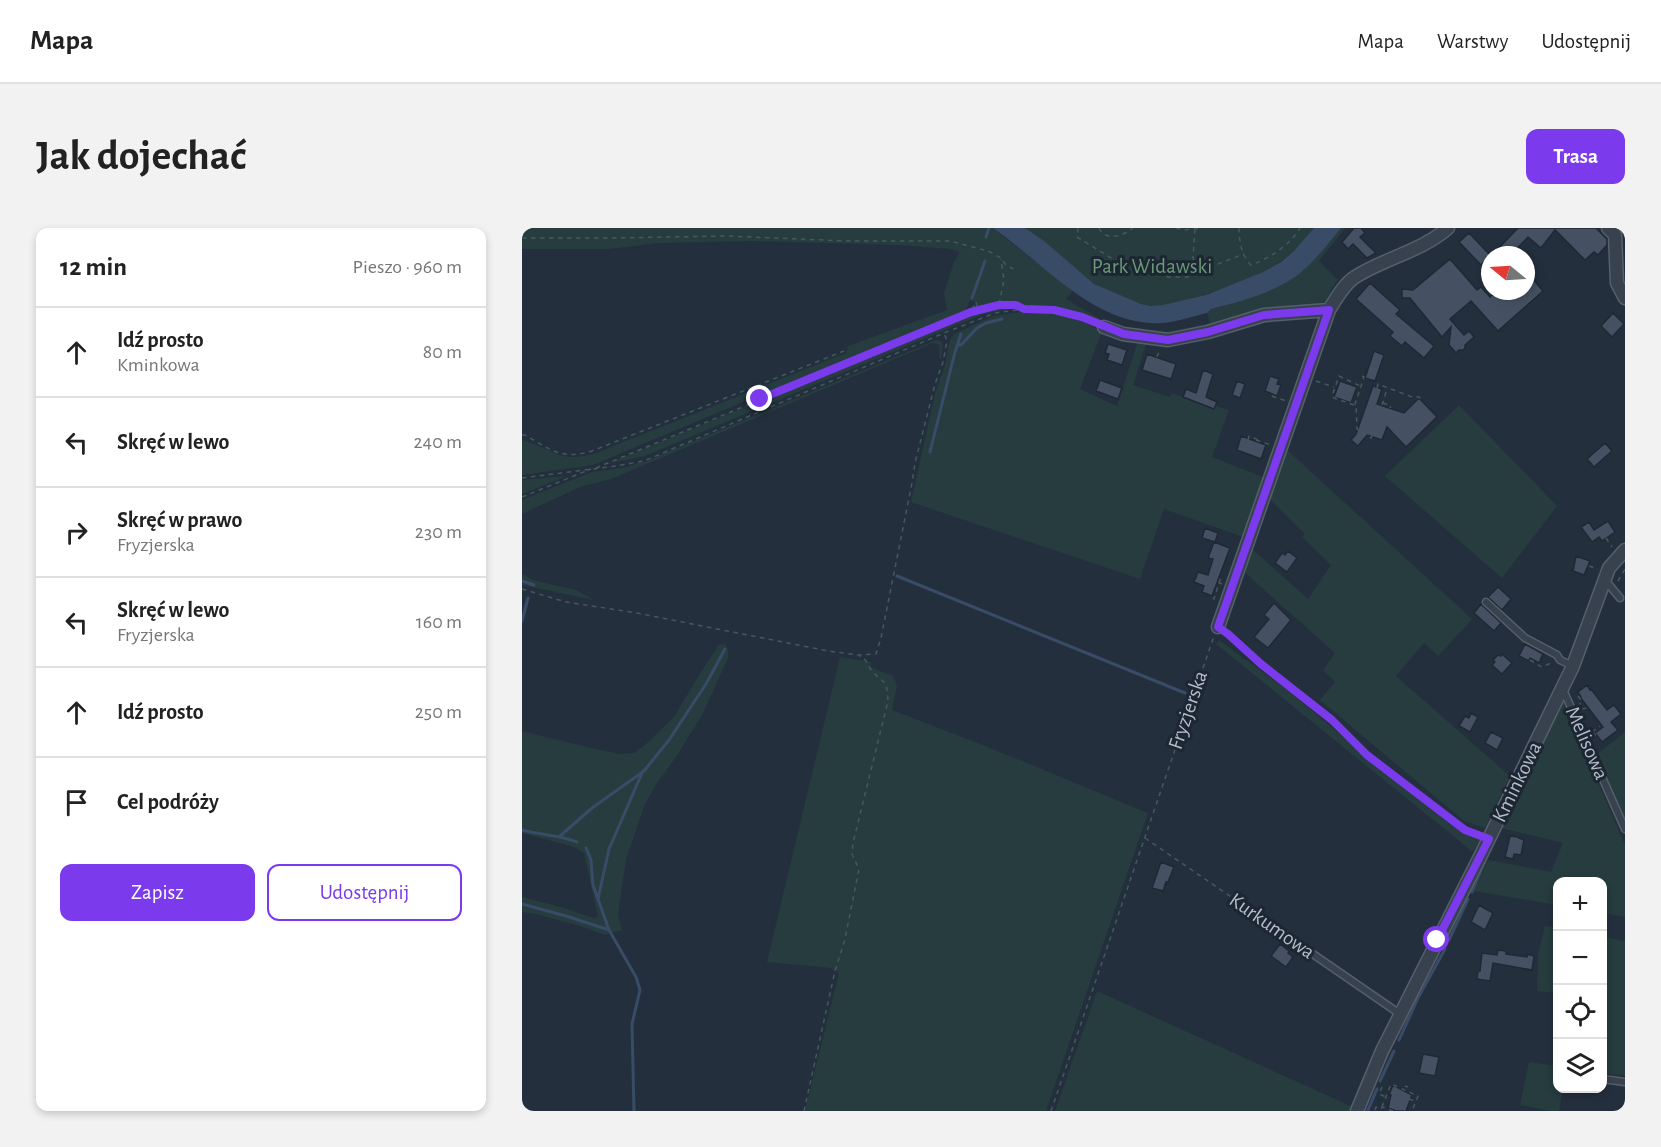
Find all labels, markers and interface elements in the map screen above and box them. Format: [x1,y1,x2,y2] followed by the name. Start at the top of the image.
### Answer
[30,27,93,55] text: Mapa
[1358,31,1404,52] text: Mapa
[1437,31,1508,52] text: Warstwy
[1541,31,1631,52] text: Udostępnij
[1526,129,1625,184] button: Trasa
[36,135,246,177] text: Jak dojechać
[1481,246,1535,300] north arrow
[60,254,127,280] text: 12 min
[1092,256,1212,277] park label: Park Widawski
[353,257,462,277] text: Pieszo · 960 m
[117,329,204,351] text: Idź prosto
[60,336,93,369] icon: ahead
[423,342,462,362] text: 80 m
[117,355,200,375] text: Kminkowa
[746,385,772,411] route end
[60,426,93,459] icon: left
[117,431,229,453] text: Skręć w lewo
[413,432,462,452] text: 240 m
[117,509,242,531] text: Skręć w prawo
[60,516,93,549] icon: right
[415,522,462,542] text: 230 m
[117,535,195,555] text: Fryzjerska
[117,599,229,621] text: Skręć w lewo
[60,606,93,639] icon: left
[416,612,462,632] text: 160 m
[117,625,195,645] text: Fryzjerska
[1165,668,1211,752] street label: Fryzjerska
[60,696,93,729] icon: ahead
[117,701,204,723] text: Idź prosto
[415,702,462,722] text: 250 m
[1562,703,1612,783] street label: Melisowa
[1489,738,1546,826] street label: Kminkowa
[60,786,93,819] icon: arrive
[117,791,219,813] text: Cel podróży
[60,864,255,921] button: Zapisz
[267,864,462,921] button: Udostępnij
[1553,877,1607,1093] map controls
[1553,877,1607,931] button: +
[1225,889,1319,963] street label: Kurkumowa
[1423,926,1449,952] route start
[1553,931,1607,985] button: −
[1553,985,1607,1039] button: locate
[1553,1039,1607,1093] button: layers

